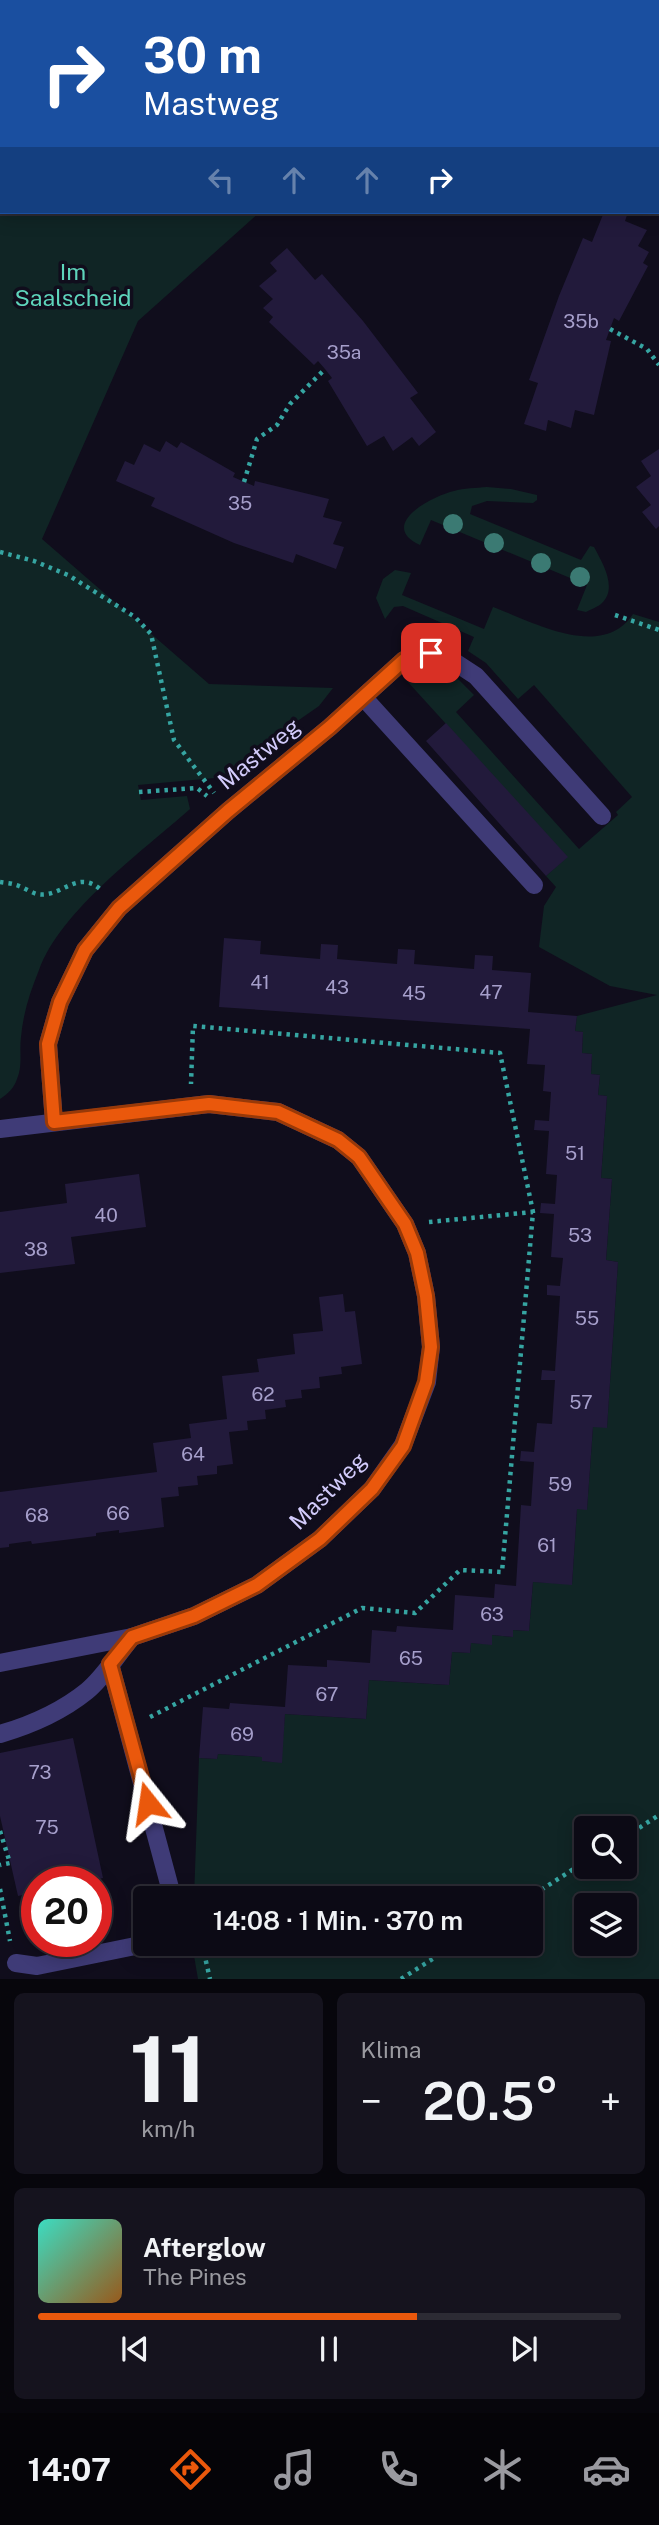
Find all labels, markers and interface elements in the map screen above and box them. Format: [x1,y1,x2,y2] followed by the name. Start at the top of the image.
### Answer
[143,26,262,84] text: 30 m
[28,28,119,119] icon: right
[143,85,280,122] text: Mastweg
[202,161,240,199] icon: left
[275,161,313,199] icon: ahead
[348,161,386,199] icon: ahead
[421,161,459,199] icon: right
[14,258,132,311] park label: Im Saalscheid
[563,310,599,332] house number: 35b
[327,341,361,363] house number: 35a
[228,492,252,514] house number: 35
[401,623,461,683] pin
[412,634,450,672] icon: arrive
[212,712,305,795] street label: Mastweg
[250,971,270,993] house number: 41
[325,976,349,998] house number: 43
[479,981,503,1003] house number: 47
[402,982,426,1004] house number: 45
[565,1142,585,1164] house number: 51
[94,1204,118,1226] house number: 40
[568,1224,592,1246] house number: 53
[24,1238,48,1260] house number: 38
[575,1307,599,1329] house number: 55
[251,1383,275,1405] house number: 62
[569,1391,593,1413] house number: 57
[181,1443,205,1465] house number: 64
[283,1446,372,1535] street label: Mastweg
[548,1473,572,1495] house number: 59
[106,1502,130,1524] house number: 66
[25,1504,49,1526] house number: 68
[537,1534,557,1556] house number: 61
[480,1603,504,1625] house number: 63
[399,1647,423,1669] house number: 65
[316,1683,338,1705] house number: 67
[230,1723,254,1745] house number: 69
[28,1761,52,1783] house number: 73
[111,1766,185,1840] position arrow
[35,1816,59,1838] house number: 75
[574,1816,637,1956] map controls
[574,1816,637,1879] button: search
[21,1866,112,1957] speed limit sign: 20
[574,1893,637,1956] button: layers
[213,1905,463,1936] text: 14:08 · 1 Min. · 370 m
[129,2016,207,2122] text: 11
[361,2036,421,2063] text: Klima
[423,2071,559,2132] text: 20.5°
[361,2079,382,2124] text: −
[600,2079,621,2124] text: +
[141,2115,195,2142] text: km/h
[143,2232,266,2263] text: Afterglow
[143,2263,247,2290] text: The Pines
[116,2330,154,2368] icon: previous
[310,2330,348,2368] icon: pause
[505,2330,543,2368] icon: next
[166,2445,215,2494] icon: directions
[270,2445,319,2494] icon: music
[374,2445,423,2494] icon: phone
[478,2445,527,2494] icon: climate
[582,2445,631,2494] icon: car
[28,2451,111,2488] text: 14:07

